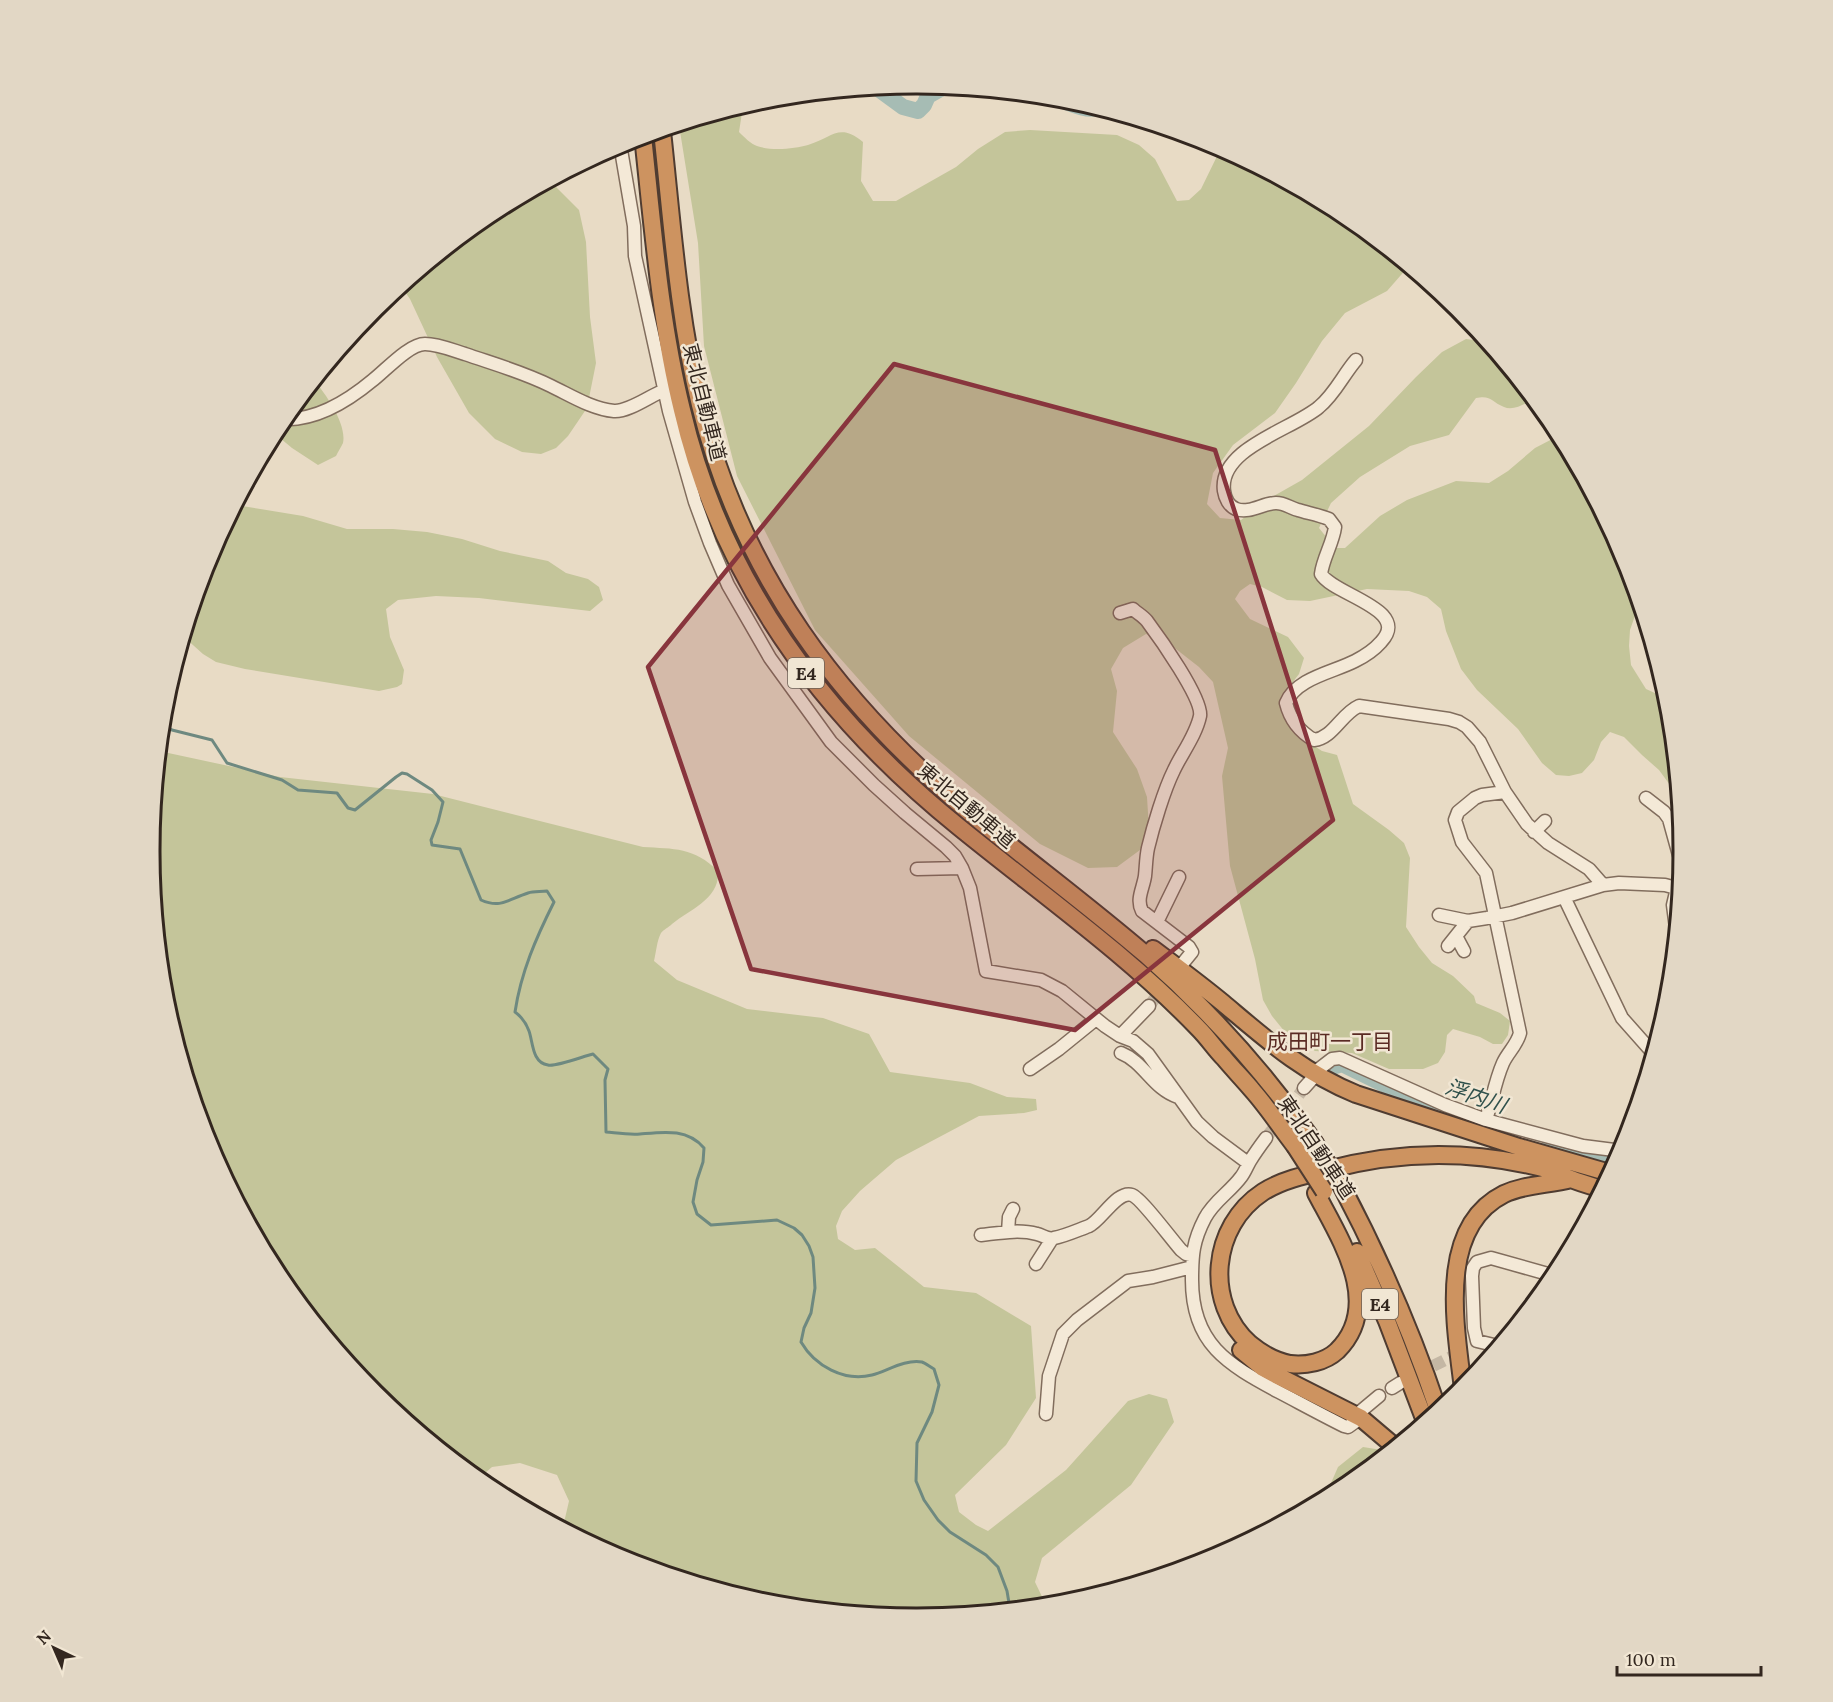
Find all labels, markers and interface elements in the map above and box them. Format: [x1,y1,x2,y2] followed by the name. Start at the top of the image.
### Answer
[678,341,732,463] street label: 東北自動車道
[788,658,824,688] road number: E4
[913,757,1021,853] street label: 東北自動車道
[1267,1028,1393,1055] district label: 成田町一丁目
[1442,1073,1512,1120] water label: 浮内川
[1273,1090,1361,1204] street label: 東北自動車道
[1362,1289,1398,1319] road number: E4
[24,1618,84,1678] north arrow
[32,1626,55,1649] text: N
[1617,1639,1761,1677] scale bar
[1626,1648,1676,1671] text: 100 m

